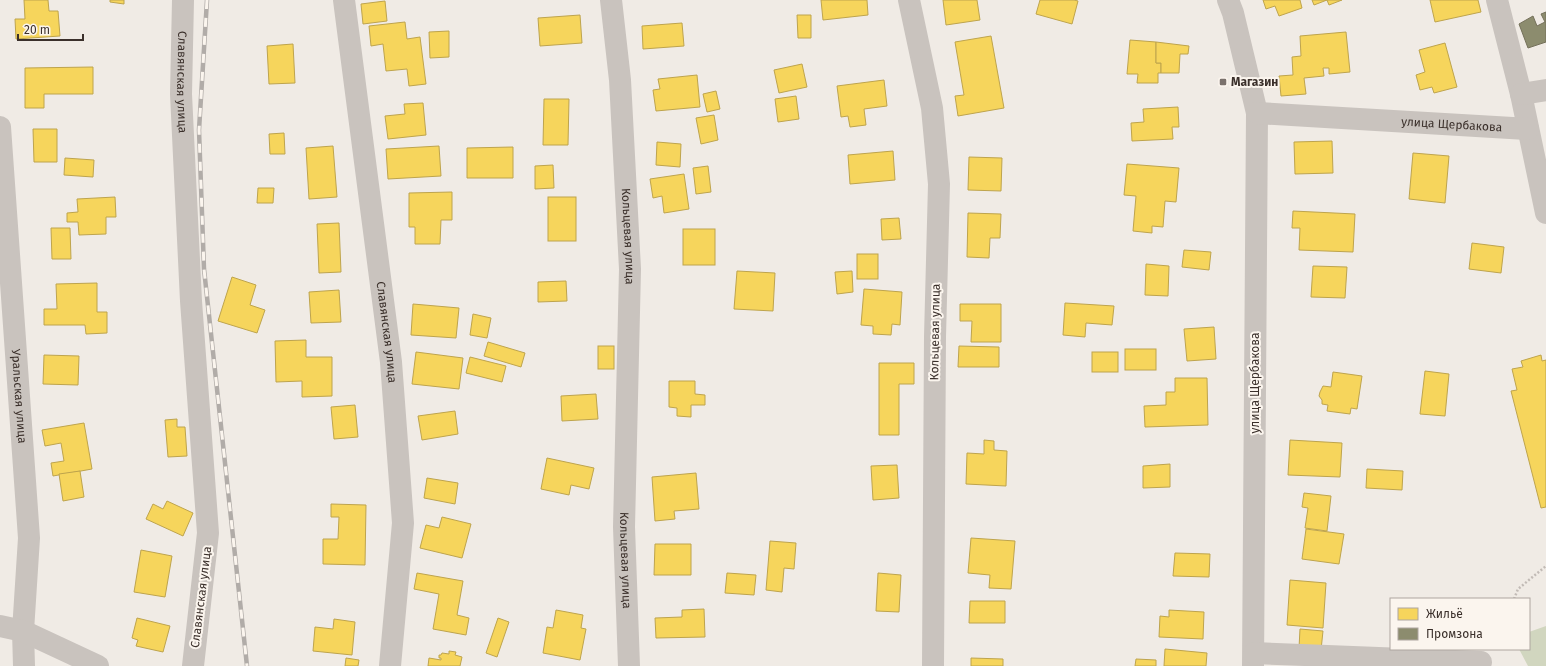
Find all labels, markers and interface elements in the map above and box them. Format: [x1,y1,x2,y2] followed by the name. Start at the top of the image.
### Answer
[18,16,83,42] scale bar
[24,23,50,37] text: 20 m
[174,31,190,133] street label: Славянская улица
[1231,75,1278,89] place label: Магазин
[1218,77,1228,87] marker: Магазин
[1401,115,1503,134] street label: улица Щербакова
[619,188,637,285] street label: Кольцевая улица
[374,281,400,384] street label: Славянская улица
[927,284,943,380] street label: Кольцевая улица
[1248,332,1262,434] street label: улица Щербакова
[9,349,29,444] street label: Уральская улица
[617,512,634,609] street label: Кольцевая улица
[188,545,214,649] street label: Славянская улица
[1390,598,1530,650] legend
[1426,607,1463,621] text: Жильё
[1426,627,1483,641] text: Промзона

